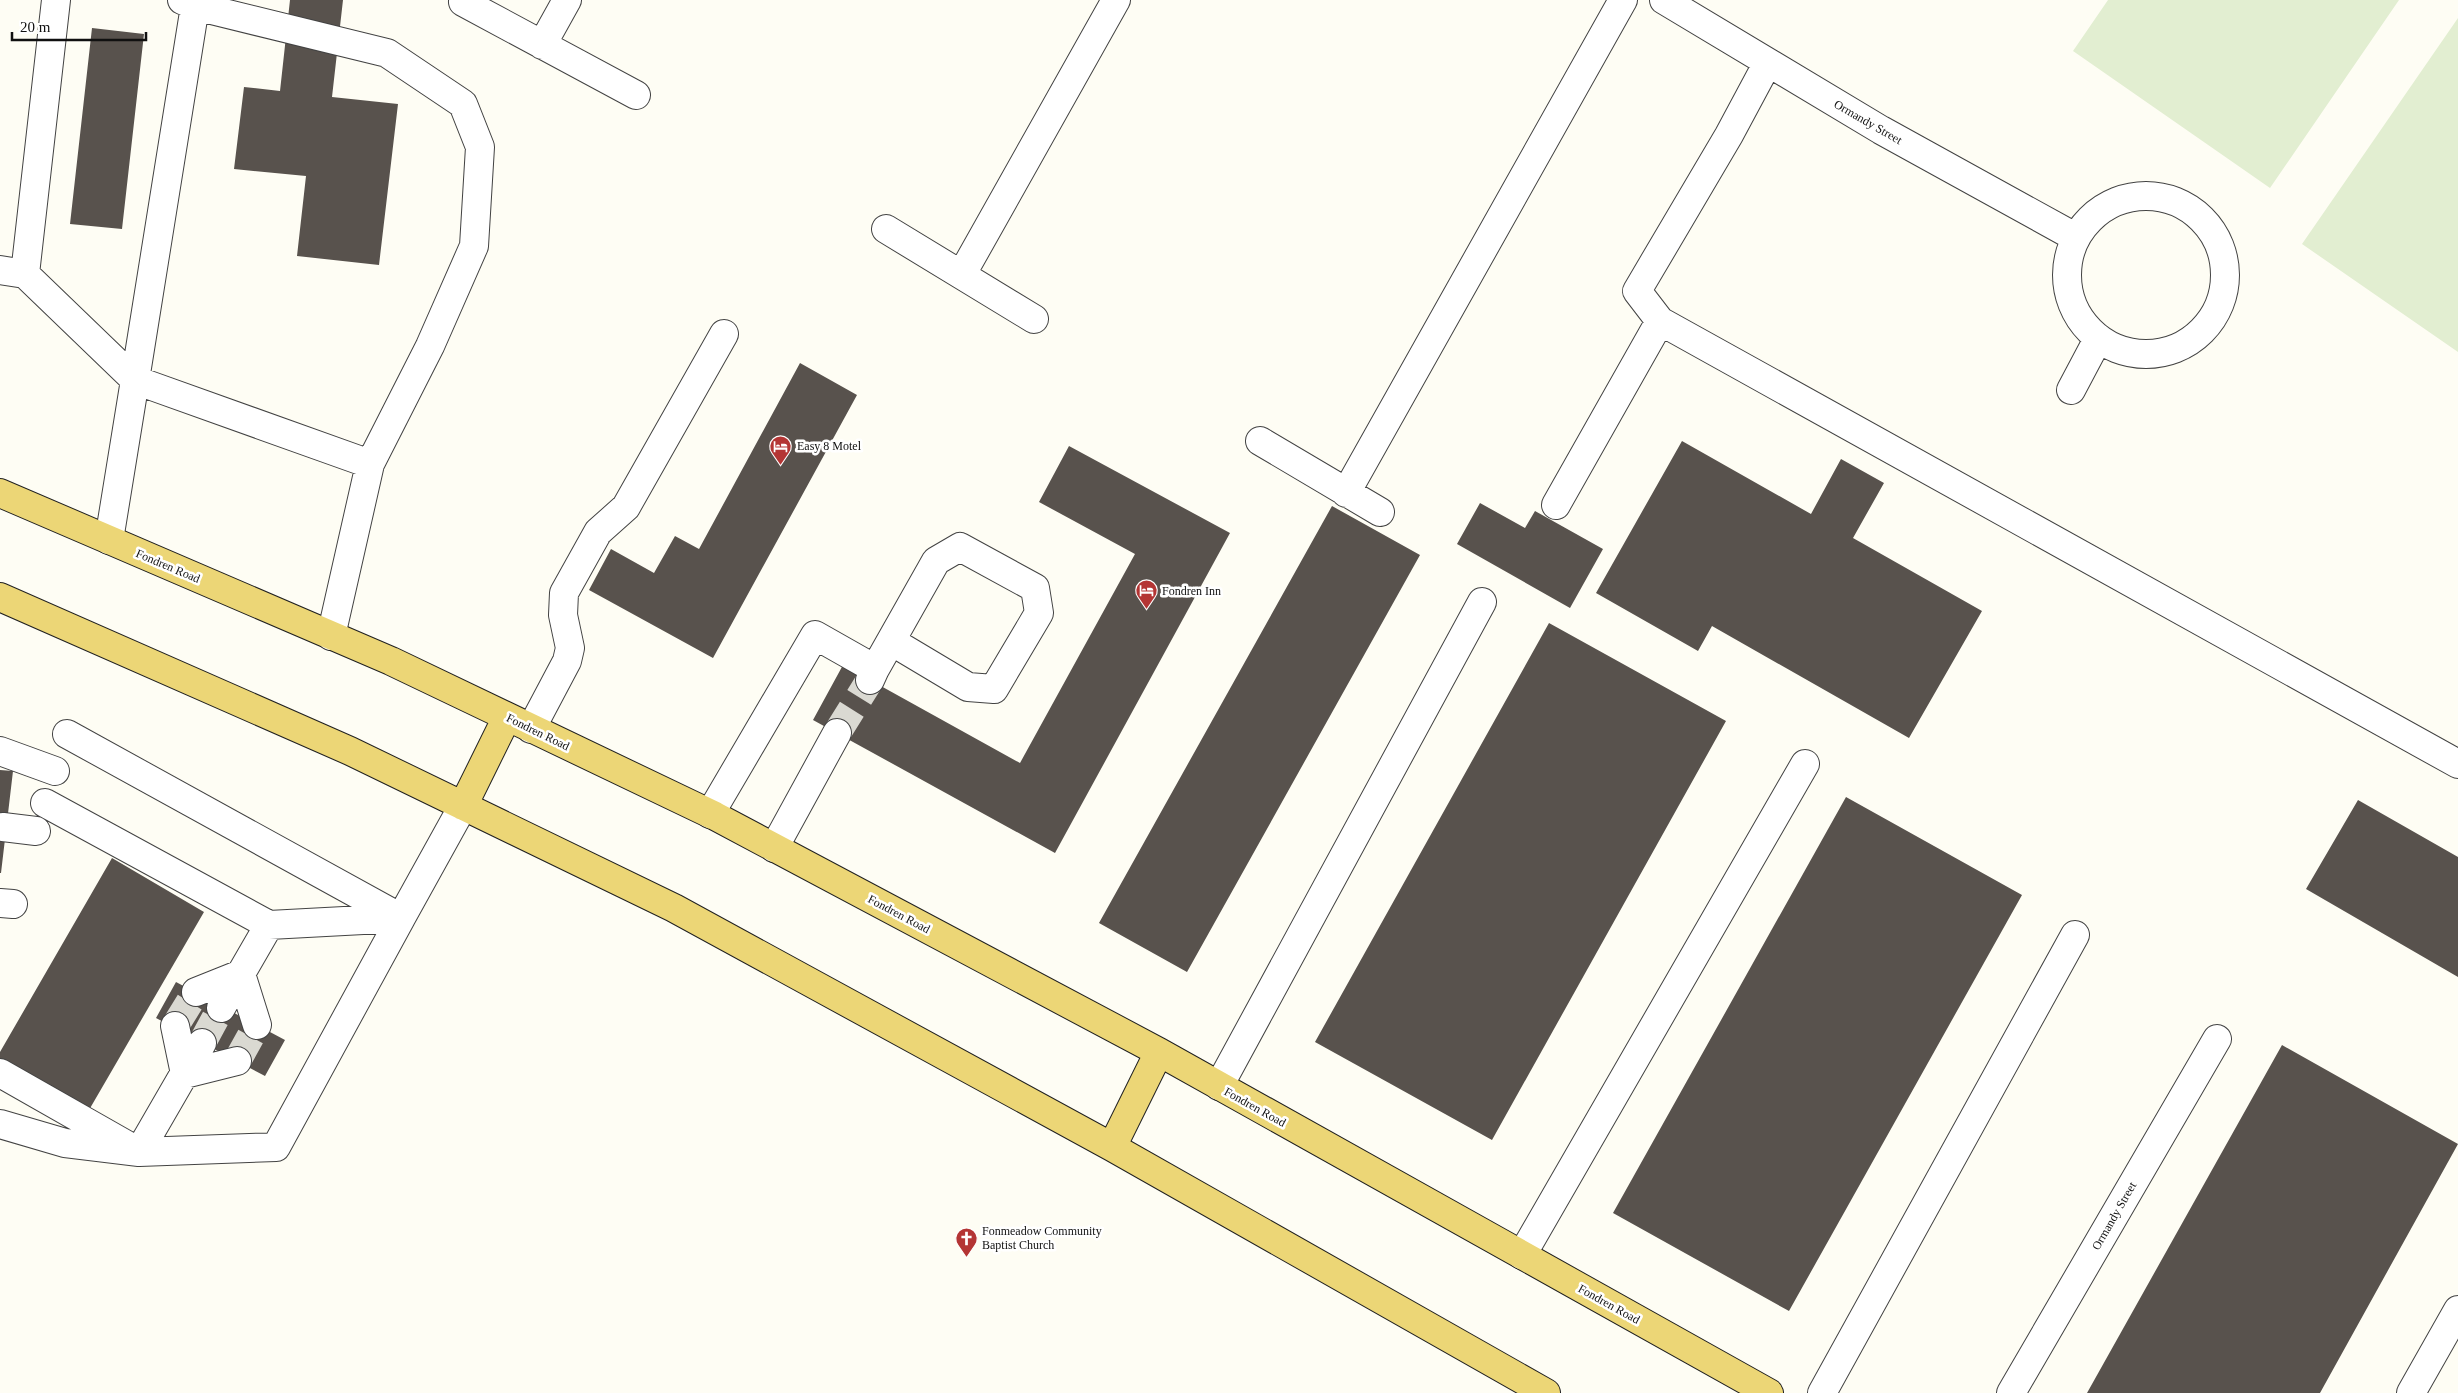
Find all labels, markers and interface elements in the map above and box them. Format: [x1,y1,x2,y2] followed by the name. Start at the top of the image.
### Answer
[12,10,146,42] scale bar
[20,19,51,35] text: 20 m
[1831,97,1905,147] street label: Ormandy Street
[769,434,793,465] hotel icon: Easy 8 Motel
[797,439,862,453] place label: Easy 8 Motel
[134,546,202,586] street label: Fondren Road
[1134,579,1158,610] hotel icon: Fondren Inn
[1162,584,1221,598] place label: Fondren Inn
[504,711,572,753] street label: Fondren Road
[866,892,932,936] street label: Fondren Road
[1222,1084,1288,1130] street label: Fondren Road
[2089,1179,2139,1253] street label: Ormandy Street
[982,1224,1102,1252] place label: Fonmeadow Community Baptist Church
[954,1226,978,1257] church icon: Fonmeadow Community Baptist Church
[1576,1281,1642,1327] street label: Fondren Road

